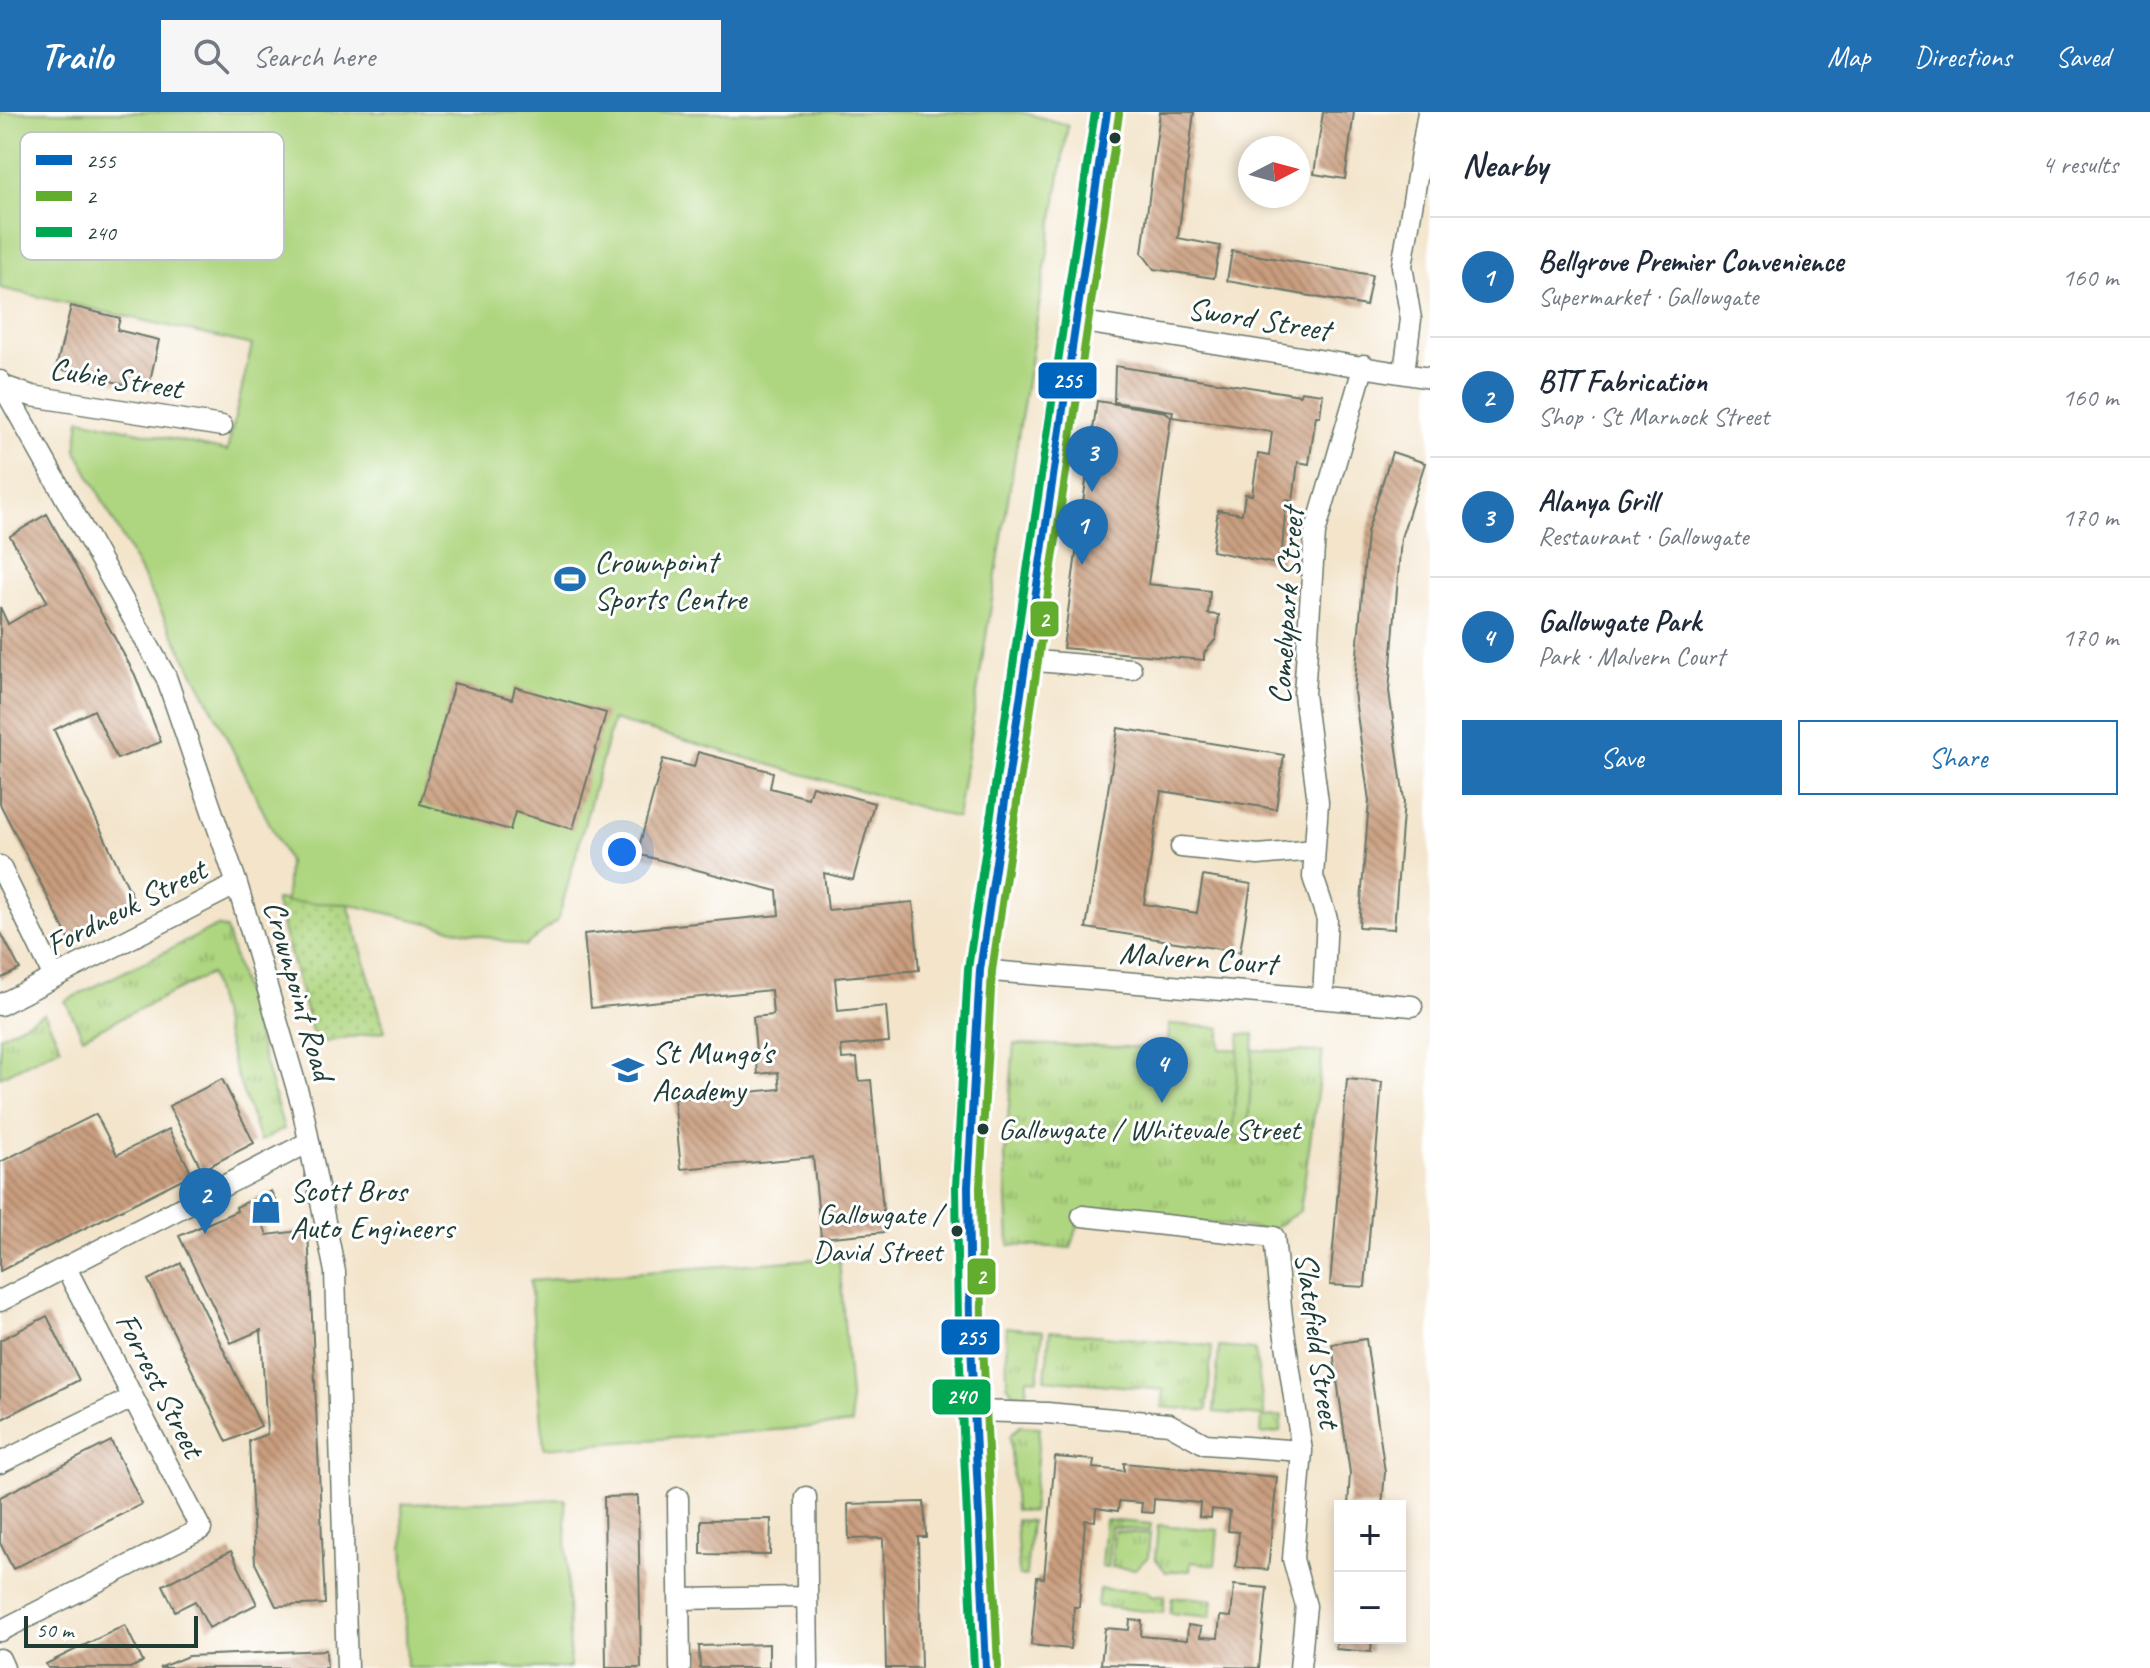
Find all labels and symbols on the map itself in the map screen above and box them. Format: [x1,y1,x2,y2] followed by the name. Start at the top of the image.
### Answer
[1107,130,1123,146] unlabelled marker
[20,132,284,260] legend
[1238,136,1310,208] north arrow
[86,147,117,175] text: 255
[86,183,98,211] text: 2
[86,219,118,247] text: 240
[1185,288,1337,351] street label: Sword Street
[47,347,188,409] street label: Cubie Street
[1037,361,1098,400] line badge: 255
[1053,367,1084,395] text: 255
[1066,426,1118,492] pin: 3
[1056,499,1108,565] pin: 1
[1259,502,1314,706] street label: Comelypark Street
[594,541,749,619] place label: Crownpoint Sports Centre
[553,562,587,596] sports icon: Crownpoint Sports Centre
[1029,600,1060,638] line badge: 2
[1039,606,1051,634] text: 2
[602,832,642,872] your location
[39,848,216,965] street label: Fordneuk Street
[254,896,345,1089] street label: Crownpoint Road
[1118,932,1282,984] street label: Malvern Court
[652,1032,776,1110] place label: St Mungo's Academy
[1136,1037,1188,1103] pin: 4
[611,1053,645,1087] school or university icon: St Mungo's Academy
[998,1110,1303,1148] place label: Gallowgate / Whitevale Street
[975,1121,991,1137] marker: Gallowgate / Whitevale Street
[179,1168,231,1234] pin: 2
[290,1170,457,1248] place label: Scott Bros Auto Engineers
[249,1191,283,1225] shop icon: Scott Bros Auto Engineers
[813,1195,948,1270] place label: Gallowgate / David Street
[949,1223,965,1239] marker: Gallowgate / David Street
[1285,1250,1351,1434] street label: Slatefield Street
[966,1257,997,1296] line badge: 2
[976,1263,988,1291] text: 2
[106,1306,215,1467] street label: Forrest Street
[940,1318,1001,1356] line badge: 255
[957,1324,988,1352] text: 255
[931,1378,992,1416] line badge: 240
[946,1383,978,1411] text: 240
[24,1612,198,1648] scale bar

